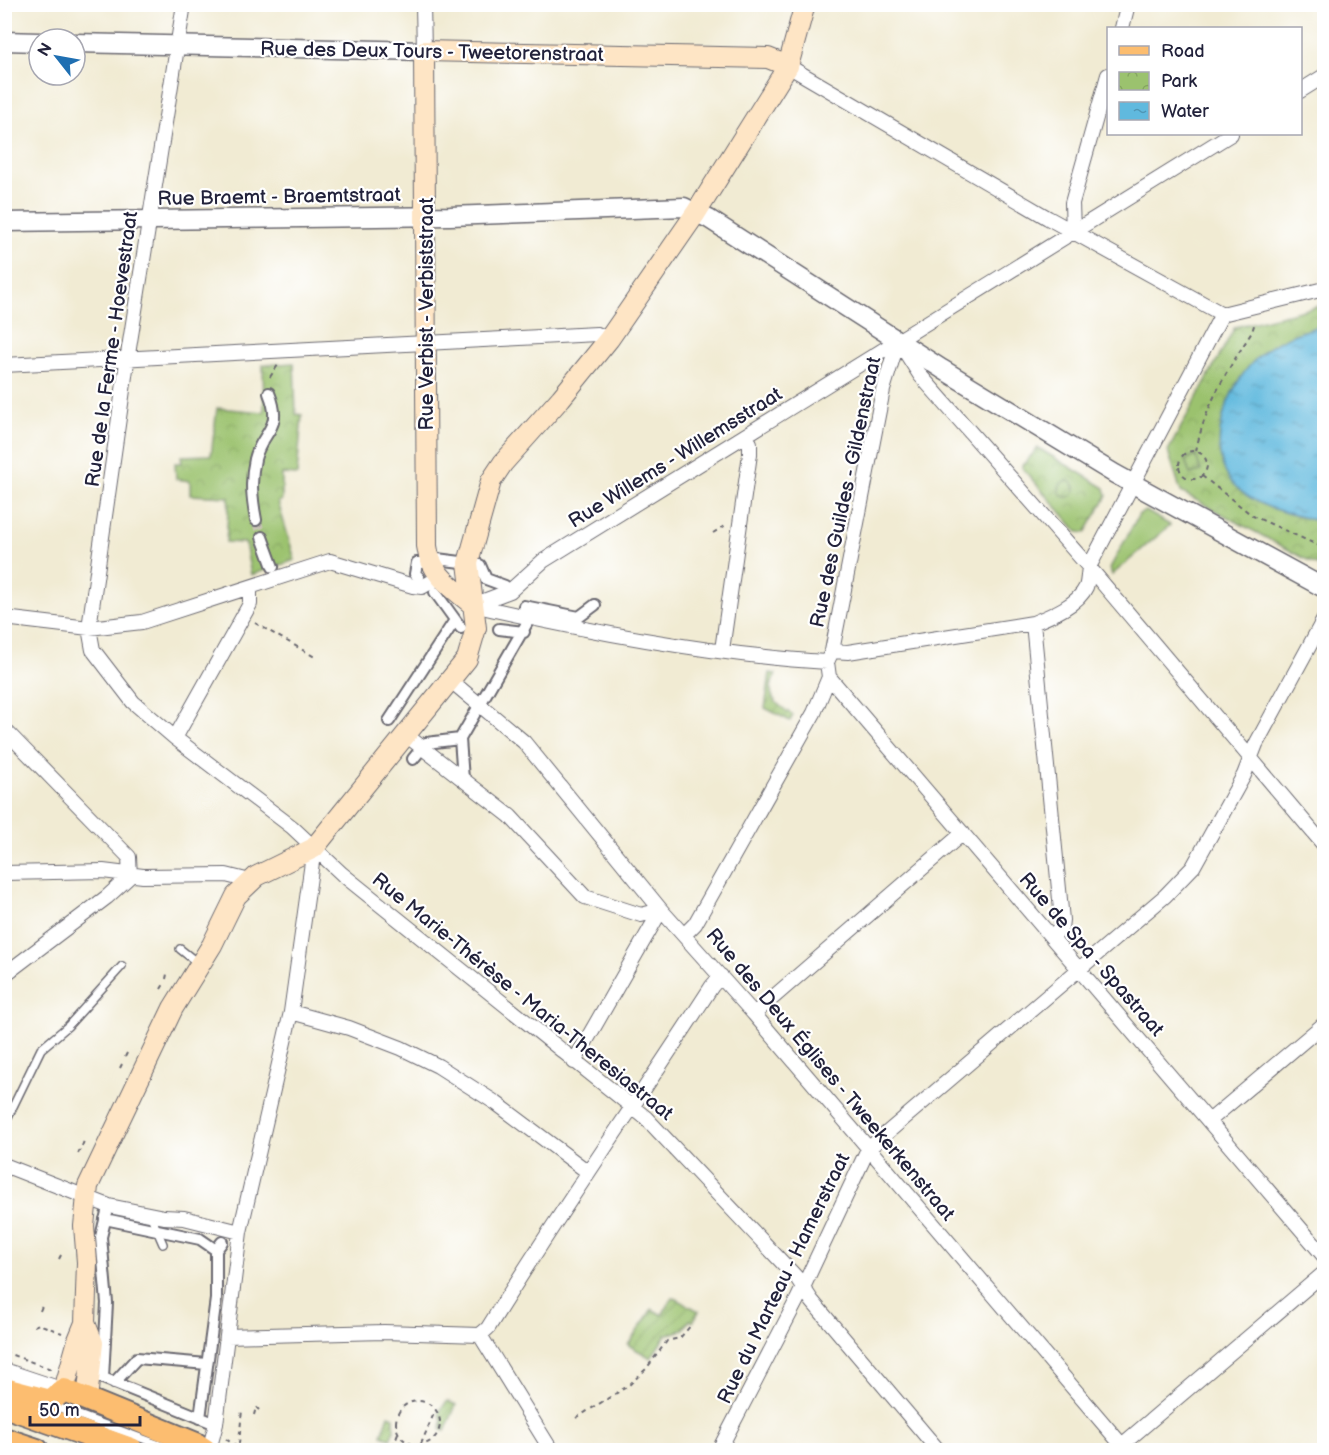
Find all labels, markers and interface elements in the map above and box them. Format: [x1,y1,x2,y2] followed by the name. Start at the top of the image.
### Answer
[27,27,87,87] north arrow
[1107,27,1302,135] legend
[260,37,604,67] street label: Rue des Deux Tours - Tweetorenstraat
[34,40,57,60] text: N
[1161,41,1205,62] text: Road
[1161,71,1197,92] text: Park
[1161,101,1209,122] text: Water
[157,183,401,211] street label: Rue Braemt - Braemtstraat
[415,197,439,431] street label: Rue Verbist - Verbiststraat
[81,210,143,489] street label: Rue de la Ferme - Hoevestraat
[806,355,886,630] street label: Rue des Guildes - Gildenstraat
[564,382,787,534] street label: Rue Willems - Willemsstraat
[367,868,678,1126] street label: Rue Marie-Thérèse - Maria-Theresiastraat
[1014,868,1169,1041] street label: Rue de Spa - Spastraat
[701,923,960,1226] street label: Rue des Deux Églises - Tweekerkenstraat
[713,1149,855,1408] street label: Rue du Marteau - Hamerstraat
[30,1389,140,1427] scale bar
[39,1400,80,1421] text: 50 m

